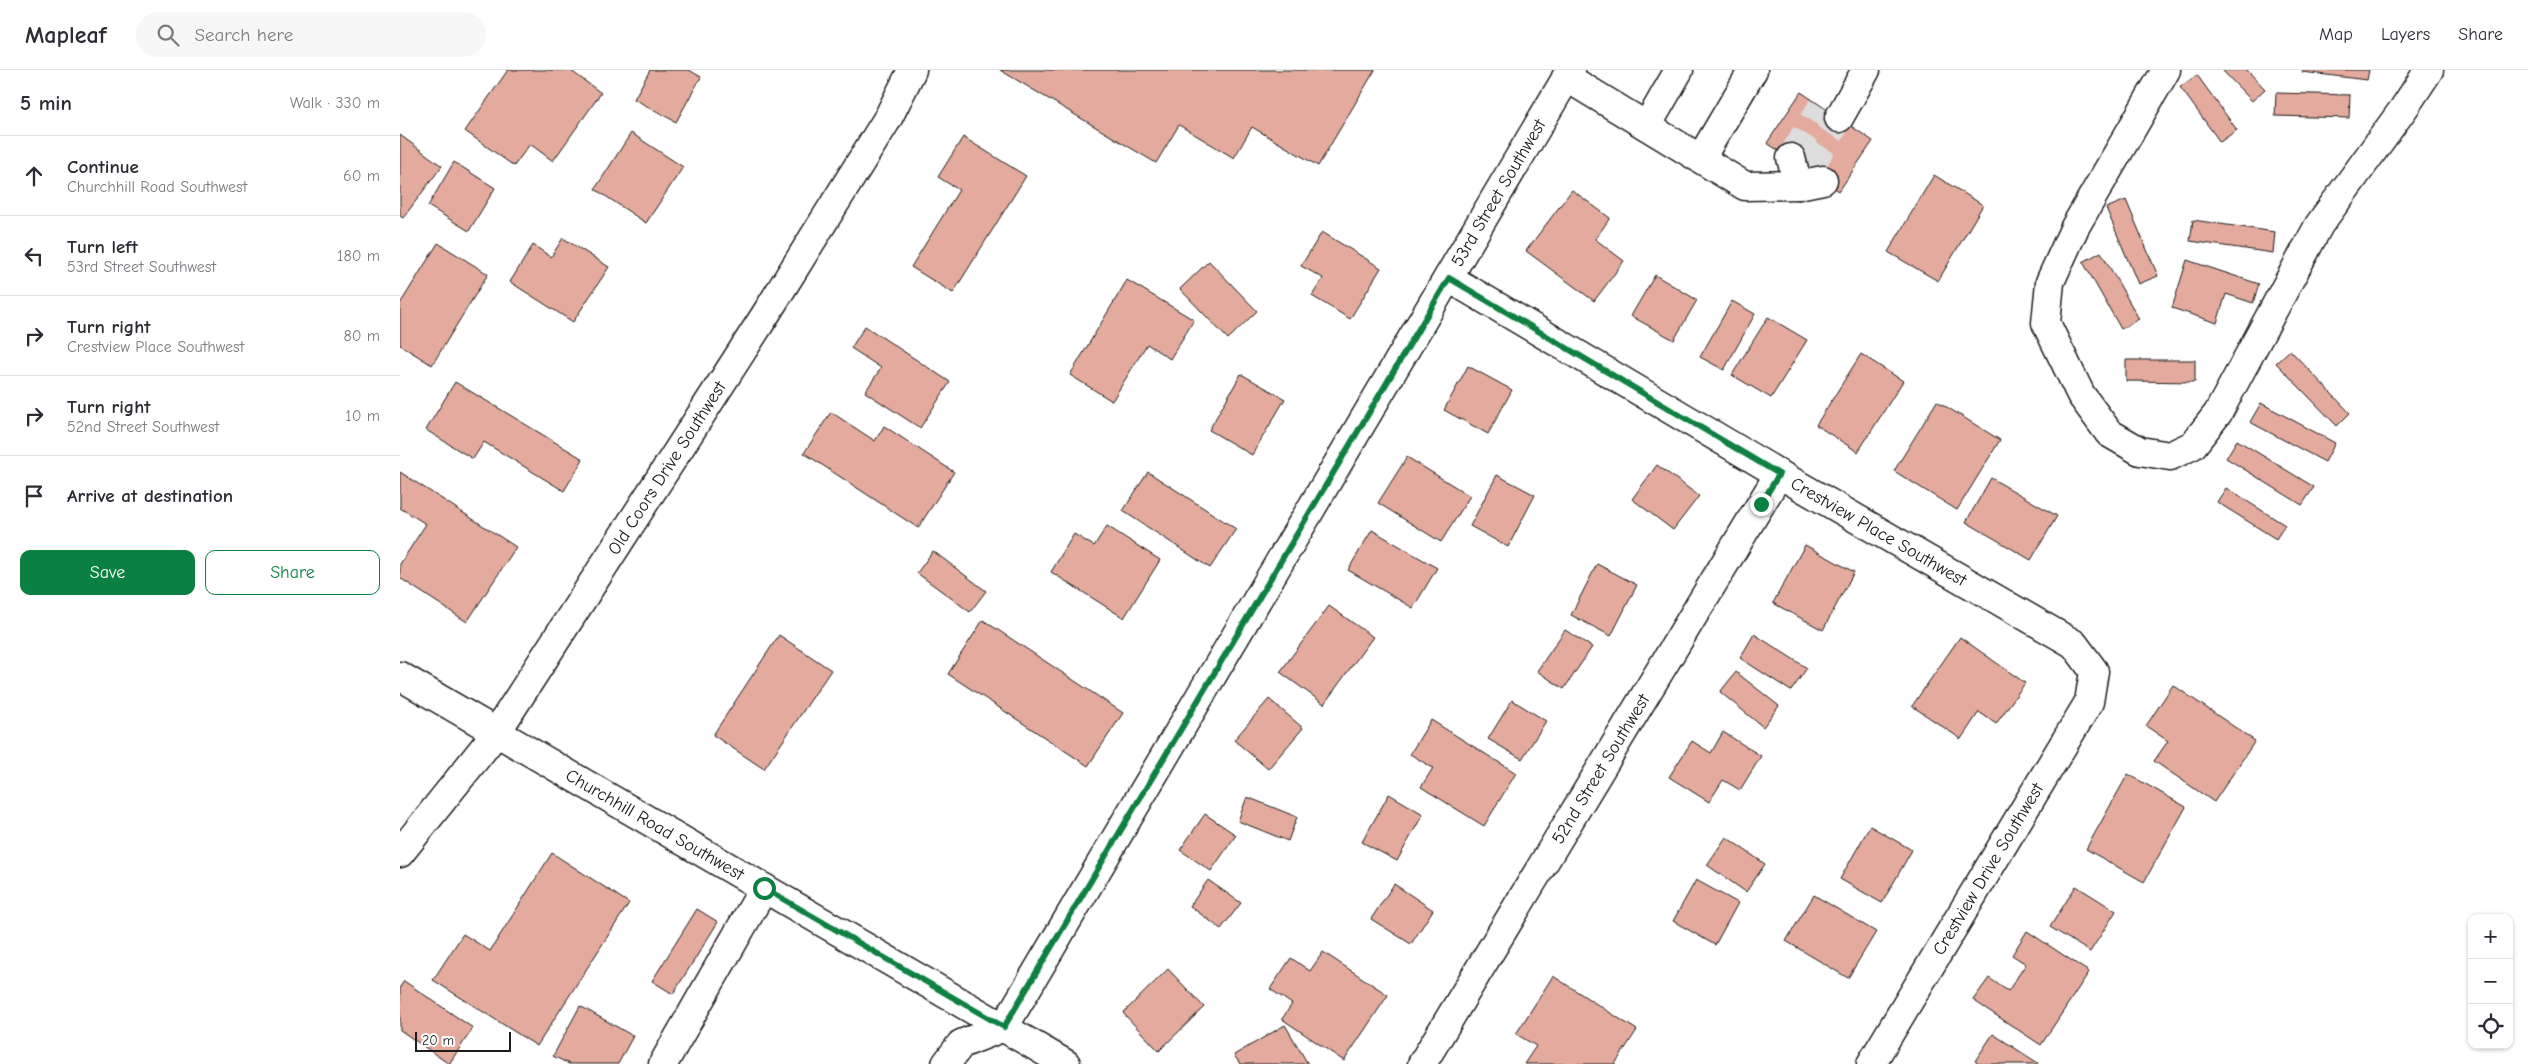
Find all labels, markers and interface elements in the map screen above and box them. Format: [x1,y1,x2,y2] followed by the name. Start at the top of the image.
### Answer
[136,12,486,57] search box
[25,21,106,49] text: Mapleaf
[154,21,182,49] icon: search
[194,24,293,46] text: Search here
[2319,24,2353,45] text: Map
[2381,24,2430,45] text: Layers
[2458,24,2503,45] text: Share
[20,91,72,115] text: 5 min
[290,94,380,112] text: Walk · 330 m
[1447,115,1551,270] street label: 53rd Street Southwest
[67,156,139,178] text: Continue
[20,162,48,190] icon: ahead
[343,167,380,185] text: 60 m
[67,178,247,196] text: Churchhill Road Southwest
[67,236,138,258] text: Turn left
[20,242,48,270] icon: left
[337,247,380,265] text: 180 m
[67,258,216,276] text: 53rd Street Southwest
[67,316,151,338] text: Turn right
[20,322,48,350] icon: right
[343,327,380,345] text: 80 m
[67,338,244,356] text: Crestview Place Southwest
[604,377,731,559] street label: Old Coors Drive Southwest
[67,396,151,418] text: Turn right
[20,402,48,430] icon: right
[345,407,380,425] text: 10 m
[67,418,219,436] text: 52nd Street Southwest
[1787,473,1971,591] street label: Crestview Place Southwest
[20,482,48,510] icon: arrive
[67,485,233,507] text: Arrive at destination
[1750,493,1773,516] route end
[20,550,195,595] button: Save
[205,550,380,595] button: Share
[1548,690,1655,848] street label: 52nd Street Southwest
[562,765,748,886] street label: Churchhill Road Southwest
[1929,779,2049,959] street label: Crestview Drive Southwest
[753,877,776,900] route start
[2468,914,2513,1049] map controls
[2468,914,2513,959] button: +
[2468,959,2513,1004] button: −
[2468,1004,2513,1049] button: locate
[415,1029,511,1052] scale bar
[422,1032,454,1049] text: 20 m

